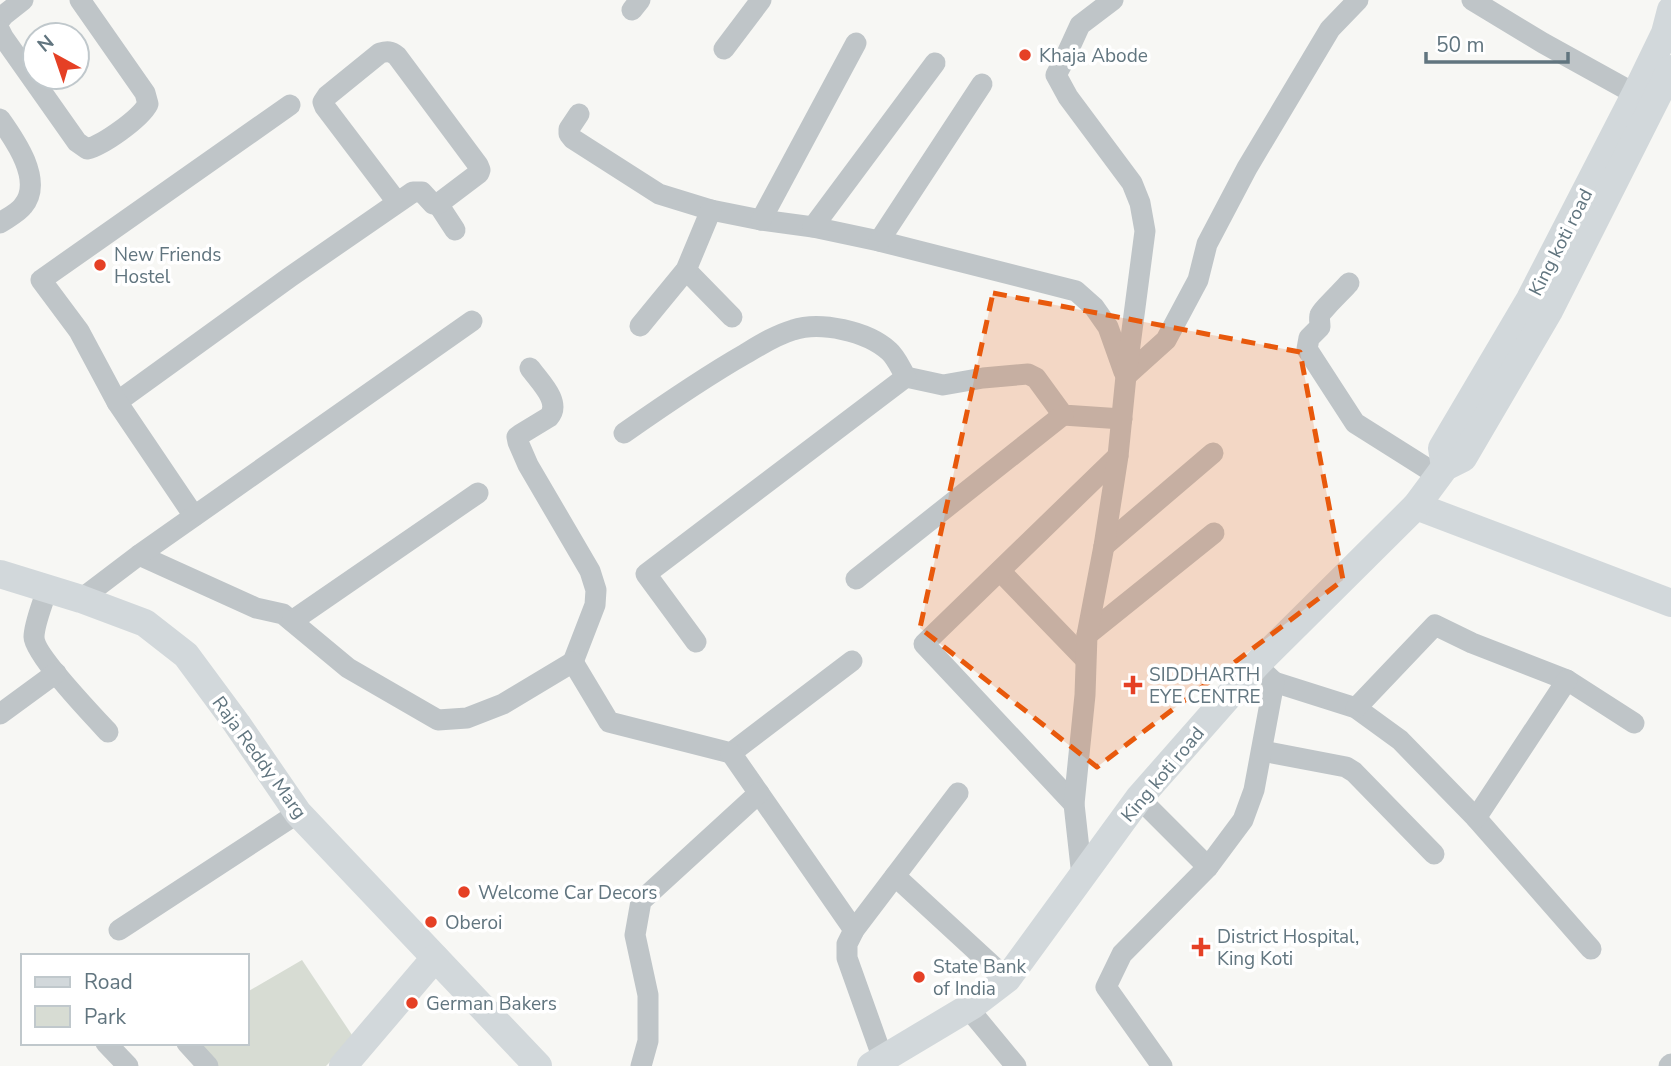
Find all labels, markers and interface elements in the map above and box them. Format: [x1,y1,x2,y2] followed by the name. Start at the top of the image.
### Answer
[21,21,91,91] north arrow
[1426,21,1568,65] scale bar
[32,29,60,58] text: N
[1436,31,1485,59] text: 50 m
[1039,43,1148,69] place label: Khaja Abode
[1017,47,1033,63] marker: Khaja Abode
[1523,184,1599,301] street label: King koti road
[114,242,221,290] place label: New Friends Hostel
[92,257,108,273] marker: New Friends Hostel
[1149,662,1261,710] place label: SIDDHARTH EYE CENTRE
[1123,675,1143,695] marker: SIDDHARTH EYE CENTRE
[206,691,313,824] street label: Raja Reddy Marg
[1115,721,1210,828] street label: King koti road
[478,880,657,906] place label: Welcome Car Decors
[456,884,472,900] marker: Welcome Car Decors
[445,910,502,936] place label: Oberoi
[423,914,439,930] marker: Oberoi
[1217,924,1359,972] place label: District Hospital, King Koti
[1191,937,1211,957] marker: District Hospital, King Koti
[21,954,248,1045] legend
[933,954,1027,1002] place label: State Bank of India
[84,968,133,996] text: Road
[911,969,927,985] marker: State Bank of India
[426,991,557,1017] place label: German Bakers
[404,995,420,1011] marker: German Bakers
[84,1003,126,1031] text: Park

